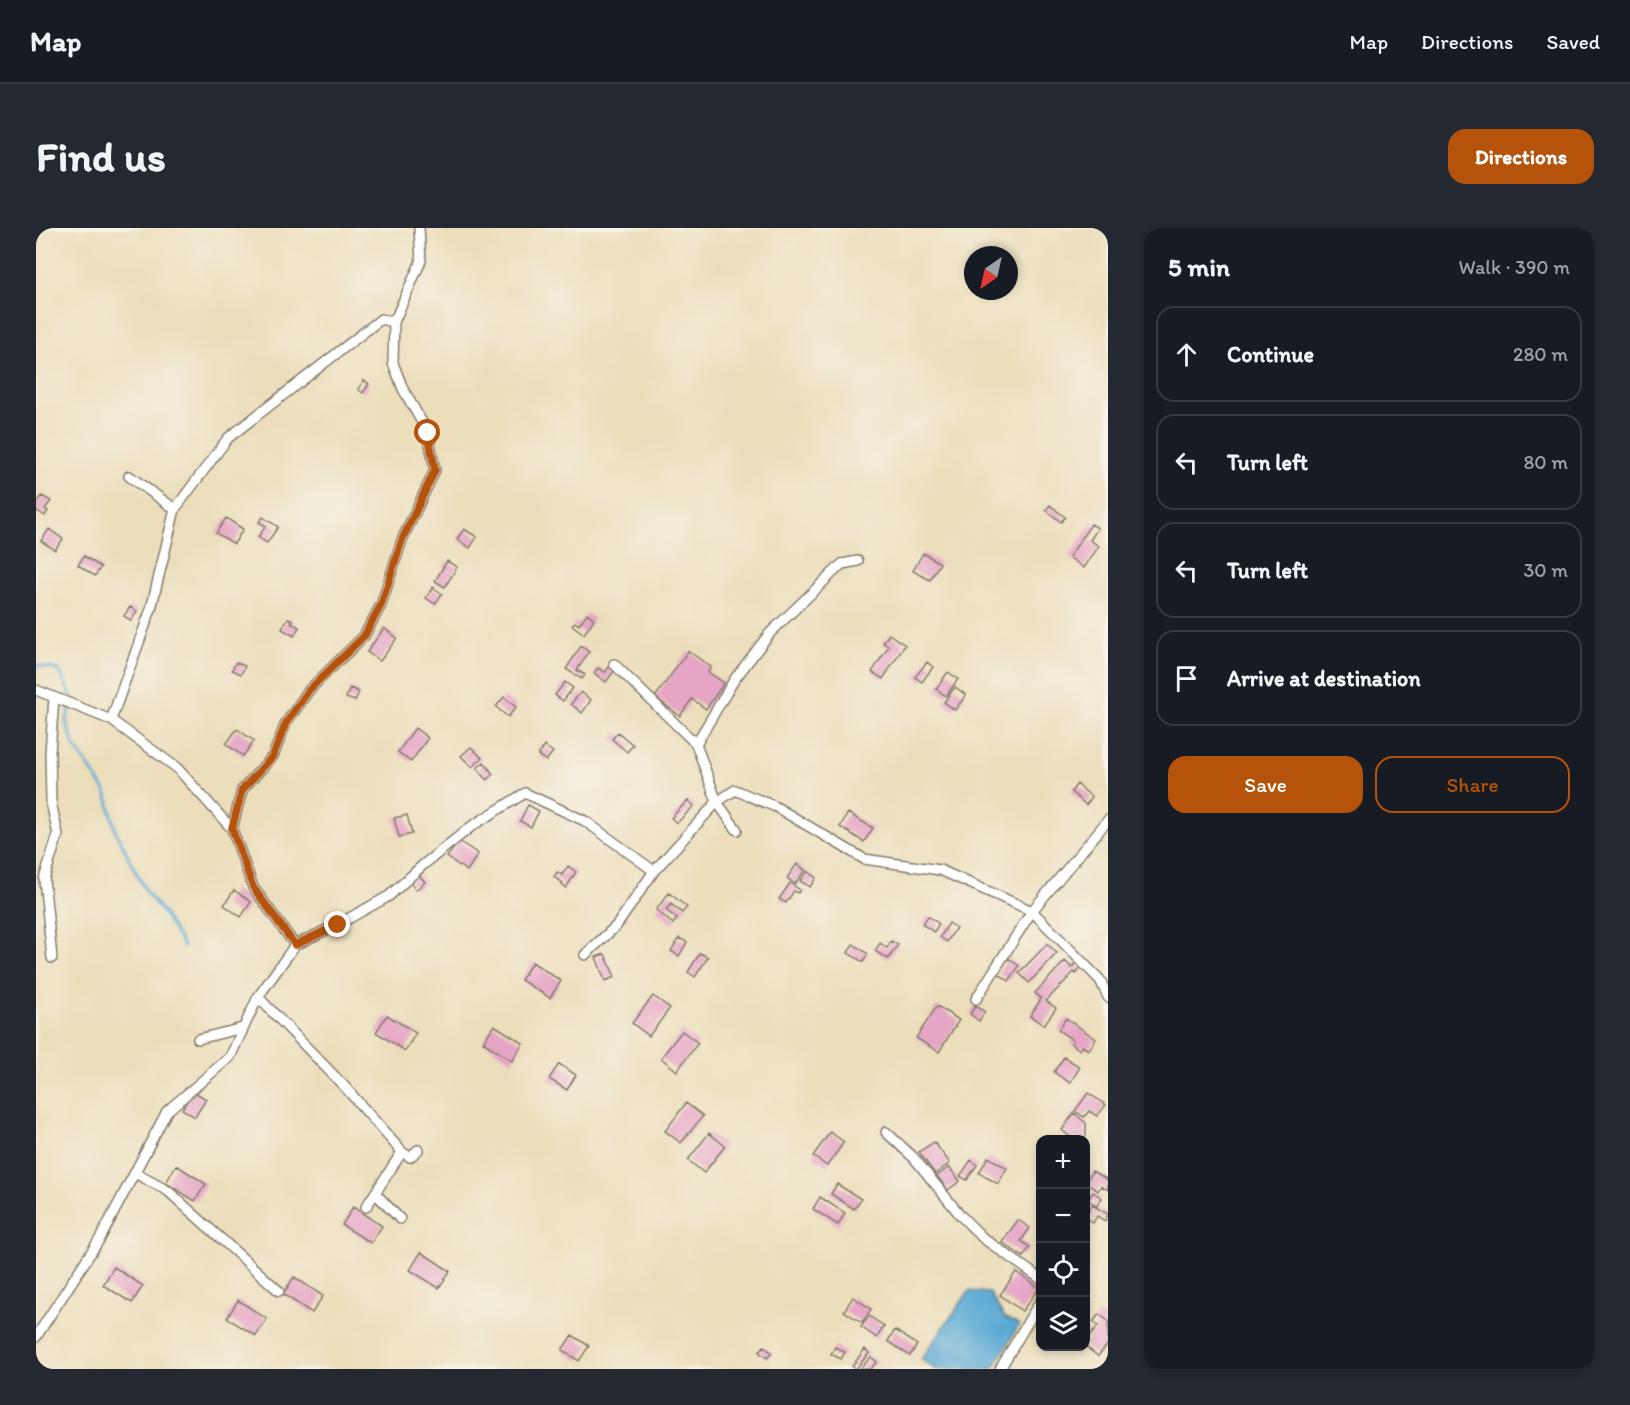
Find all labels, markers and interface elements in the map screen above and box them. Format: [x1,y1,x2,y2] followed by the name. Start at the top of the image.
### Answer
[30,24,81,58] text: Map
[1350,29,1388,54] text: Map
[1421,29,1513,54] text: Directions
[1546,29,1600,54] text: Saved
[1448,129,1594,184] button: Directions
[36,131,166,182] text: Find us
[964,246,1018,300] north arrow
[1168,251,1230,283] text: 5 min
[1459,255,1570,279] text: Walk · 390 m
[1170,338,1203,371] icon: ahead
[1227,341,1314,368] text: Continue
[1513,342,1568,366] text: 280 m
[414,419,440,445] route start
[1170,446,1203,479] icon: left
[1227,449,1308,476] text: Turn left
[1523,450,1568,474] text: 80 m
[1170,554,1203,587] icon: left
[1227,557,1308,584] text: Turn left
[1523,558,1568,582] text: 30 m
[1170,662,1203,695] icon: arrive
[1227,665,1421,692] text: Arrive at destination
[1168,756,1363,813] button: Save
[1375,756,1570,813] button: Share
[324,911,350,937] route end
[1036,1135,1090,1351] map controls
[1036,1135,1090,1189] button: +
[1036,1189,1090,1243] button: −
[1036,1243,1090,1297] button: locate
[1036,1297,1090,1351] button: layers

